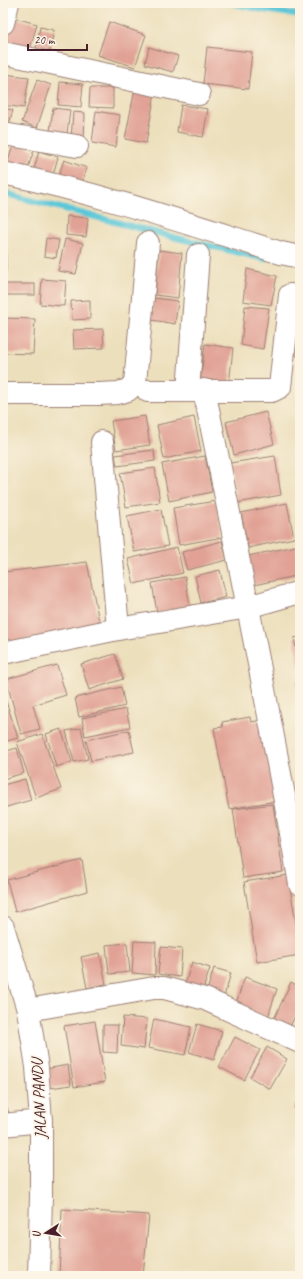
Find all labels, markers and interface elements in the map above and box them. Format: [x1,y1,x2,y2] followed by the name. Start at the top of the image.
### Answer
[28,26,87,52] scale bar
[34,32,56,48] text: 20 m
[27,1055,51,1141] street label: JALAN PANDU
[26,1213,66,1253] north arrow
[28,1228,44,1239] text: U

